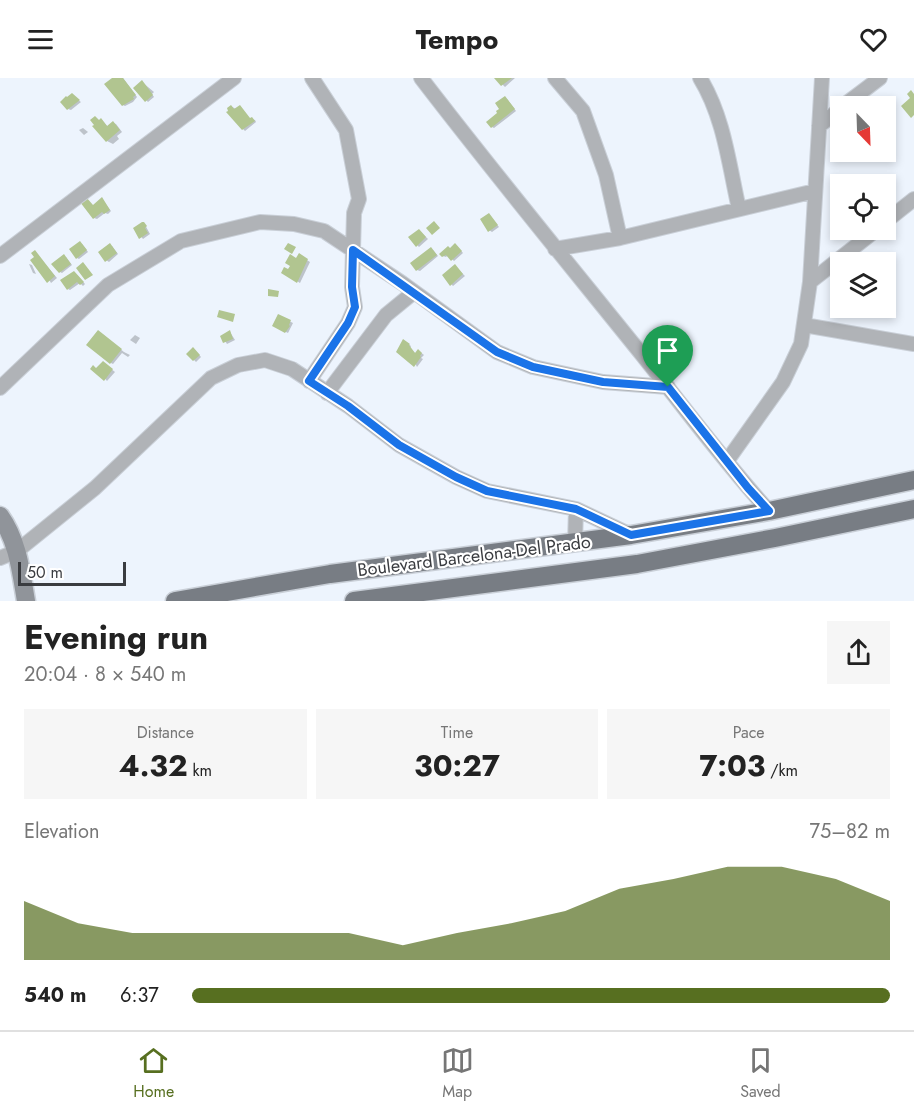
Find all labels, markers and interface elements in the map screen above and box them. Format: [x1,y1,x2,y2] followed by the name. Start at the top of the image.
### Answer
[416,20,498,59] text: Tempo
[24,23,57,56] icon: menu
[857,23,890,56] icon: heart
[830,96,896,162] north arrow
[830,96,896,318] map controls
[830,174,896,240] button: locate
[830,252,896,318] button: layers
[642,325,693,387] pin
[651,334,684,367] icon: arrive
[356,529,592,583] street label: Boulevard Barcelona-Del Prado
[18,559,126,586] scale bar
[27,561,63,584] text: 50 m
[24,614,208,661] text: Evening run
[827,621,890,684] button: share
[24,660,186,689] text: 20:04 · 8 × 540 m
[137,721,194,744] text: Distance
[441,721,473,744] text: Time
[733,721,765,744] text: Pace
[119,744,188,787] text: 4.32
[414,744,500,787] text: 30:27
[699,744,766,787] text: 7:03
[188,759,212,782] text: km
[766,759,798,782] text: /km
[24,817,99,846] text: Elevation
[810,817,890,846] text: 75–82 m
[24,981,87,1010] text: 540 m
[120,981,159,1010] text: 6:37
[133,1044,174,1103] tab: Home
[441,1044,474,1103] tab: Map
[740,1044,781,1103] tab: Saved

